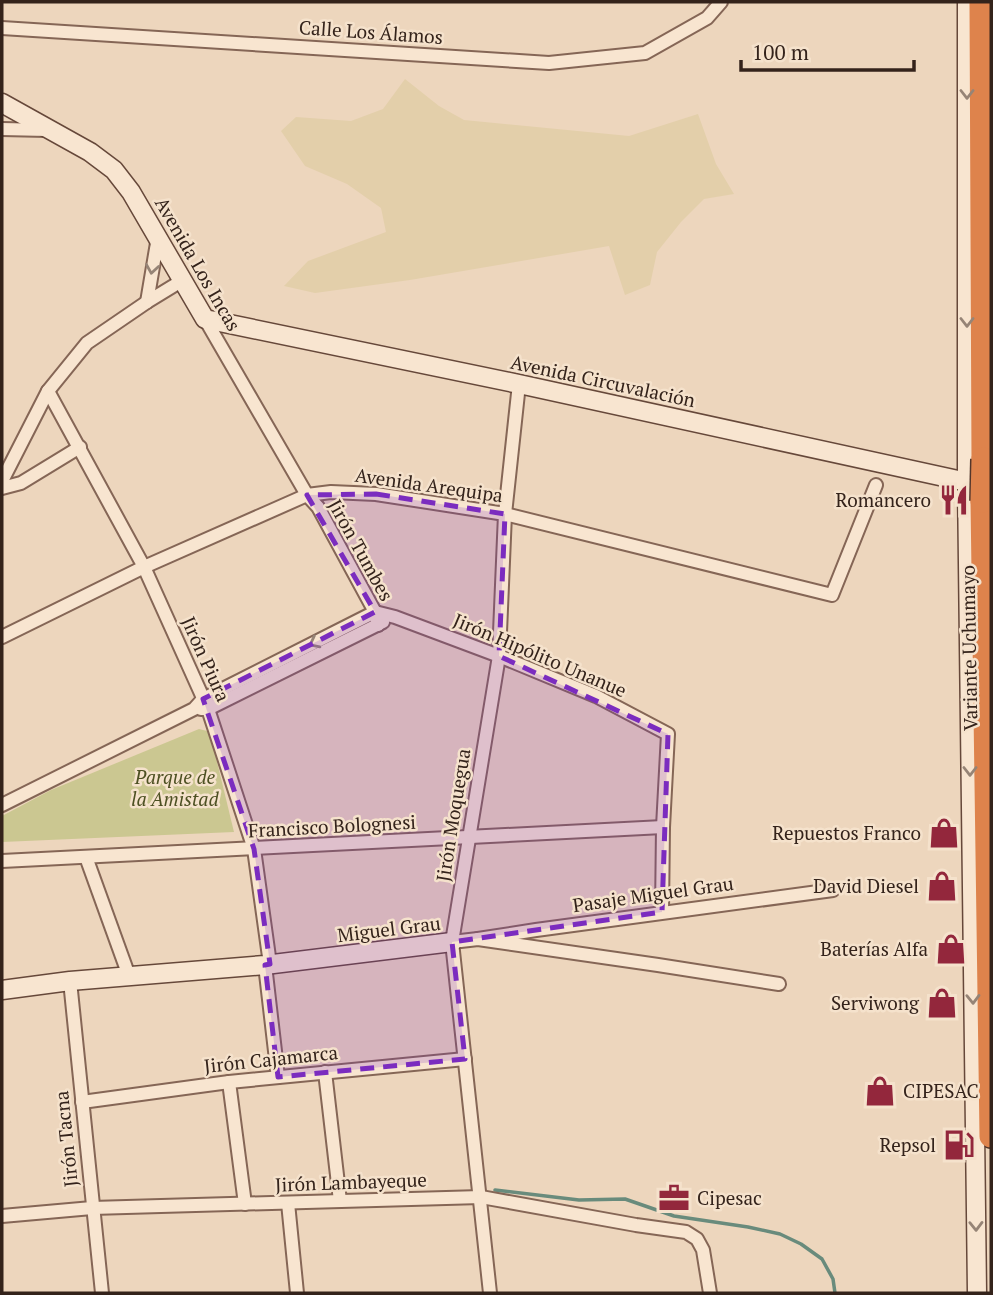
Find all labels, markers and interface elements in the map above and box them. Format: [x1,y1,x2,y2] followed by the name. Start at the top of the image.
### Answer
[298,14,444,49] street label: Calle Los Álamos
[741,28,914,72] scale bar
[752,38,809,66] text: 100 m
[959,90,975,100] one-way arrow
[150,192,247,335] street label: Avenida Los Incas
[145,263,160,275] one-way arrow
[959,317,975,328] one-way arrow
[508,349,698,412] street label: Avenida Circuvalación
[354,462,505,507] street label: Avenida Arequipa
[937,483,971,517] restaurant icon: Romancero
[836,487,931,512] place label: Romancero
[323,494,400,605] street label: Jirón Tumbes
[955,565,982,731] street label: Variante Uchumayo
[450,607,631,702] street label: Jirón Hipólito Unanue
[177,612,236,706] street label: Jirón Piura
[309,635,321,649] one-way arrow
[430,746,475,883] street label: Jirón Moquegua
[131,764,219,811] park label: Parque de la Amistad
[962,766,978,777] one-way arrow
[247,809,417,842] street label: Francisco Bolognesi
[927,816,961,850] shop icon: Repuestos Franco
[772,820,921,845] place label: Repuestos Franco
[925,869,959,903] shop icon: David Diesel
[571,870,735,917] street label: Pasaje Miguel Grau
[813,873,919,898] place label: David Diesel
[336,910,442,947] street label: Miguel Grau
[934,932,968,966] shop icon: Baterías Alfa
[820,936,928,961] place label: Baterías Alfa
[925,986,959,1020] shop icon: Serviwong
[831,990,920,1015] place label: Serviwong
[965,993,980,1004] one-way arrow
[203,1039,340,1078] street label: Jirón Cajamarca
[863,1074,897,1108] shop icon: CIPESAC
[903,1078,979,1103] place label: CIPESAC
[48,1089,83,1188] street label: Jirón Tacna
[942,1128,976,1162] fuel station icon: Repsol
[879,1132,936,1157] place label: Repsol
[275,1166,427,1197] street label: Jirón Lambayeque
[657,1181,691,1215] office icon: Cipesac
[697,1185,762,1210] place label: Cipesac
[968,1221,983,1232] one-way arrow

